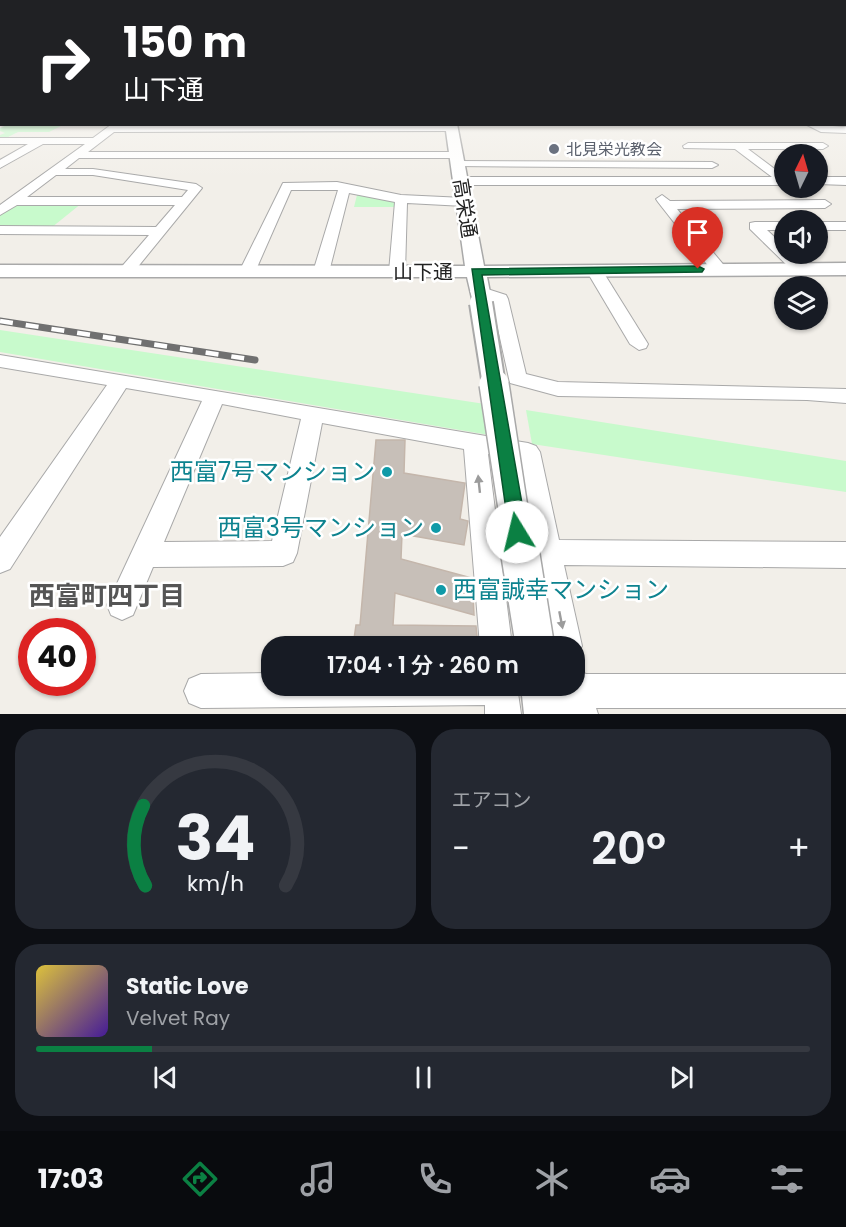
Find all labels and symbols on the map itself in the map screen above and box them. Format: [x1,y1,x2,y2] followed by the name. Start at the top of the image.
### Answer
[566,138,662,161] place label: 北見栄光教会
[547,142,561,156] marker: 北見栄光教会
[774,144,828,198] north arrow
[446,176,484,240] street label: 高栄通
[672,207,723,269] pin
[393,258,453,286] street label: 山下通
[170,455,375,488] place label: 西富7号マンション
[380,465,394,479] marker: 西富7号マンション
[474,474,484,493] one-way arrow
[485,500,549,564] position arrow
[218,511,424,544] place label: 西富3号マンション
[429,521,443,535] marker: 西富3号マンション
[453,573,669,606] place label: 西富誠幸マンション
[29,578,185,614] district label: 西富町四丁目
[434,583,448,597] marker: 西富誠幸マンション
[557,611,566,630] one-way arrow
[18,618,96,696] speed limit sign: 40

